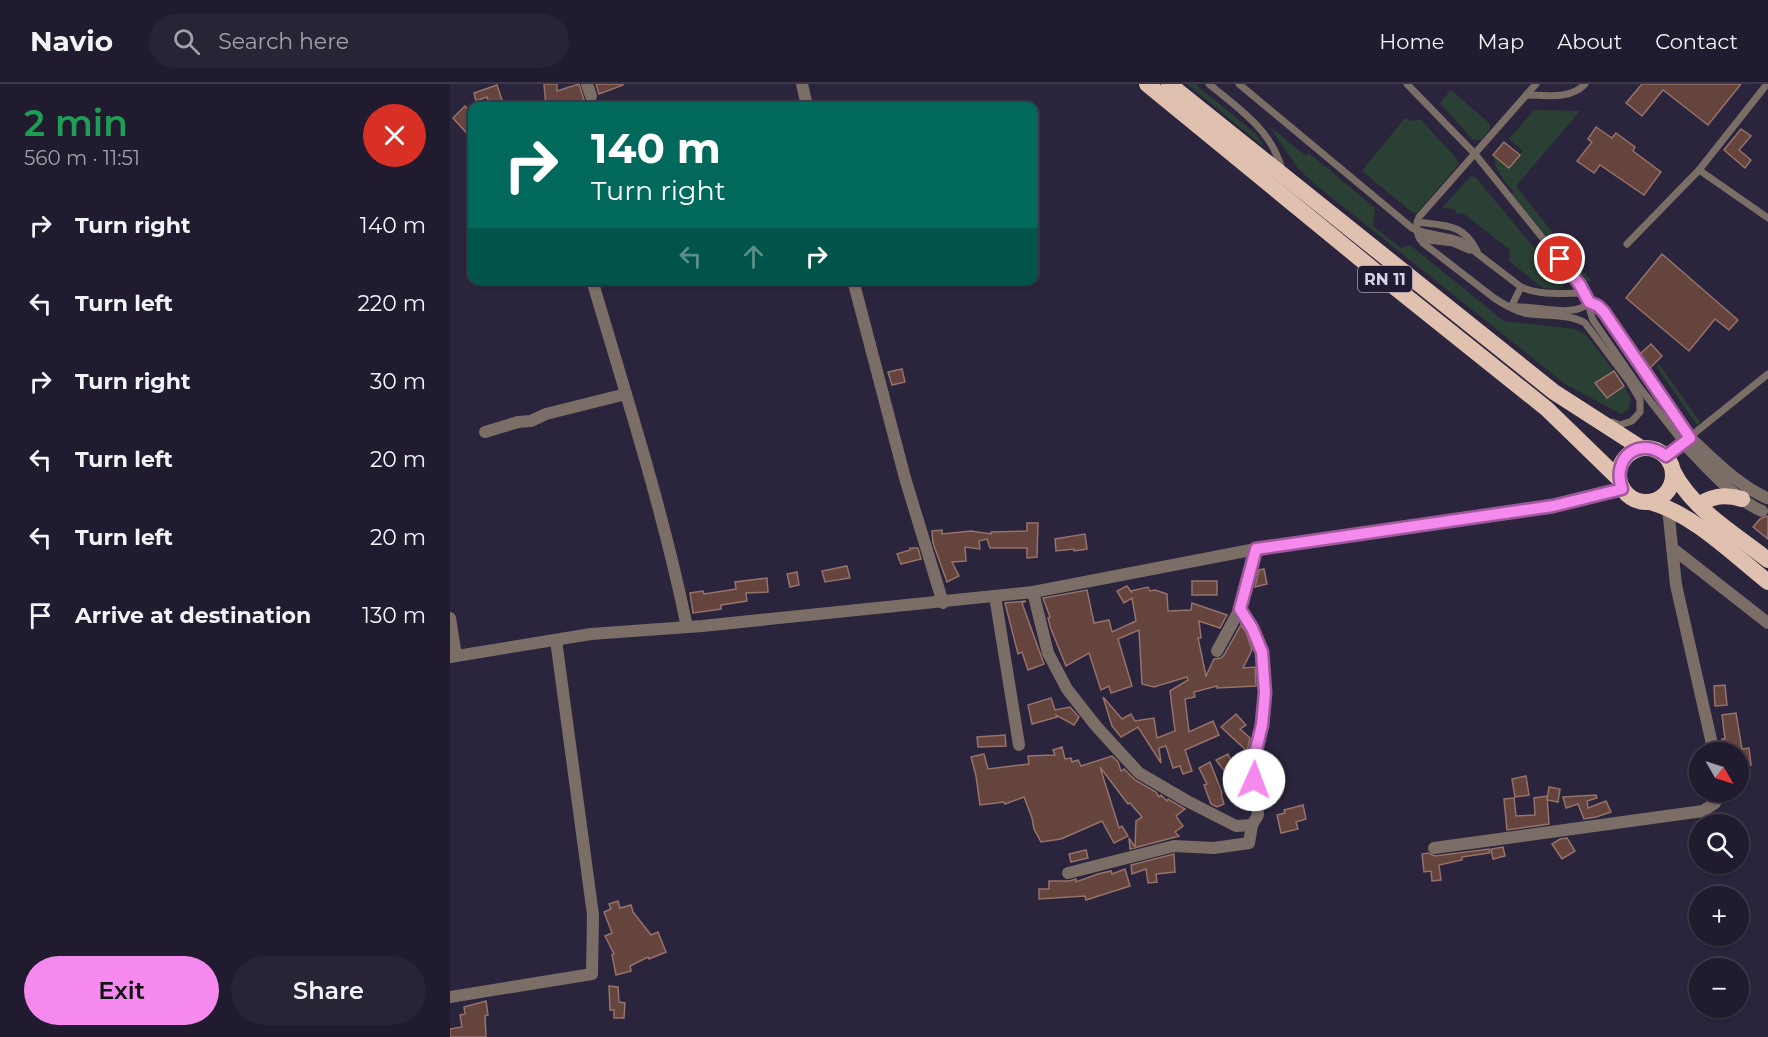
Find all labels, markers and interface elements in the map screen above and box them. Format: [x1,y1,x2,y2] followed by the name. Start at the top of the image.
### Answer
[149,14,569,68] search box
[30,24,113,58] text: Navio
[170,25,203,58] icon: search
[218,28,349,55] text: Search here
[1379,29,1444,54] text: Home
[1477,29,1524,54] text: Map
[1557,29,1622,54] text: About
[1655,29,1738,54] text: Contact
[24,101,128,145] text: 2 min
[363,104,426,167] button: close
[591,122,721,174] text: 140 m
[492,126,570,204] icon: right
[24,146,140,170] text: 560 m · 11:51
[591,174,726,207] text: Turn right
[24,209,57,242] icon: right
[75,212,190,239] text: Turn right
[360,212,426,239] text: 140 m
[1534,233,1585,284] pin
[674,240,707,273] icon: left
[737,240,770,273] icon: ahead
[800,240,833,273] icon: right
[1543,242,1576,275] icon: arrive
[1358,266,1412,292] road number: RN 11
[24,287,57,320] icon: left
[75,290,173,317] text: Turn left
[357,290,426,317] text: 220 m
[24,365,57,398] icon: right
[75,368,190,395] text: Turn right
[370,368,426,395] text: 30 m
[24,443,57,476] icon: left
[75,446,173,473] text: Turn left
[370,446,426,473] text: 20 m
[24,521,57,554] icon: left
[75,524,173,551] text: Turn left
[370,524,426,551] text: 20 m
[24,599,57,632] icon: arrive
[75,602,311,629] text: Arrive at destination
[362,602,426,629] text: 130 m
[1689,742,1749,802] north arrow
[1689,742,1749,1018] map controls
[1222,748,1286,812] position arrow
[1689,814,1749,874] button: search
[1689,886,1749,946] button: +
[24,956,219,1025] button: Exit
[231,956,426,1025] button: Share
[1689,958,1749,1018] button: −

